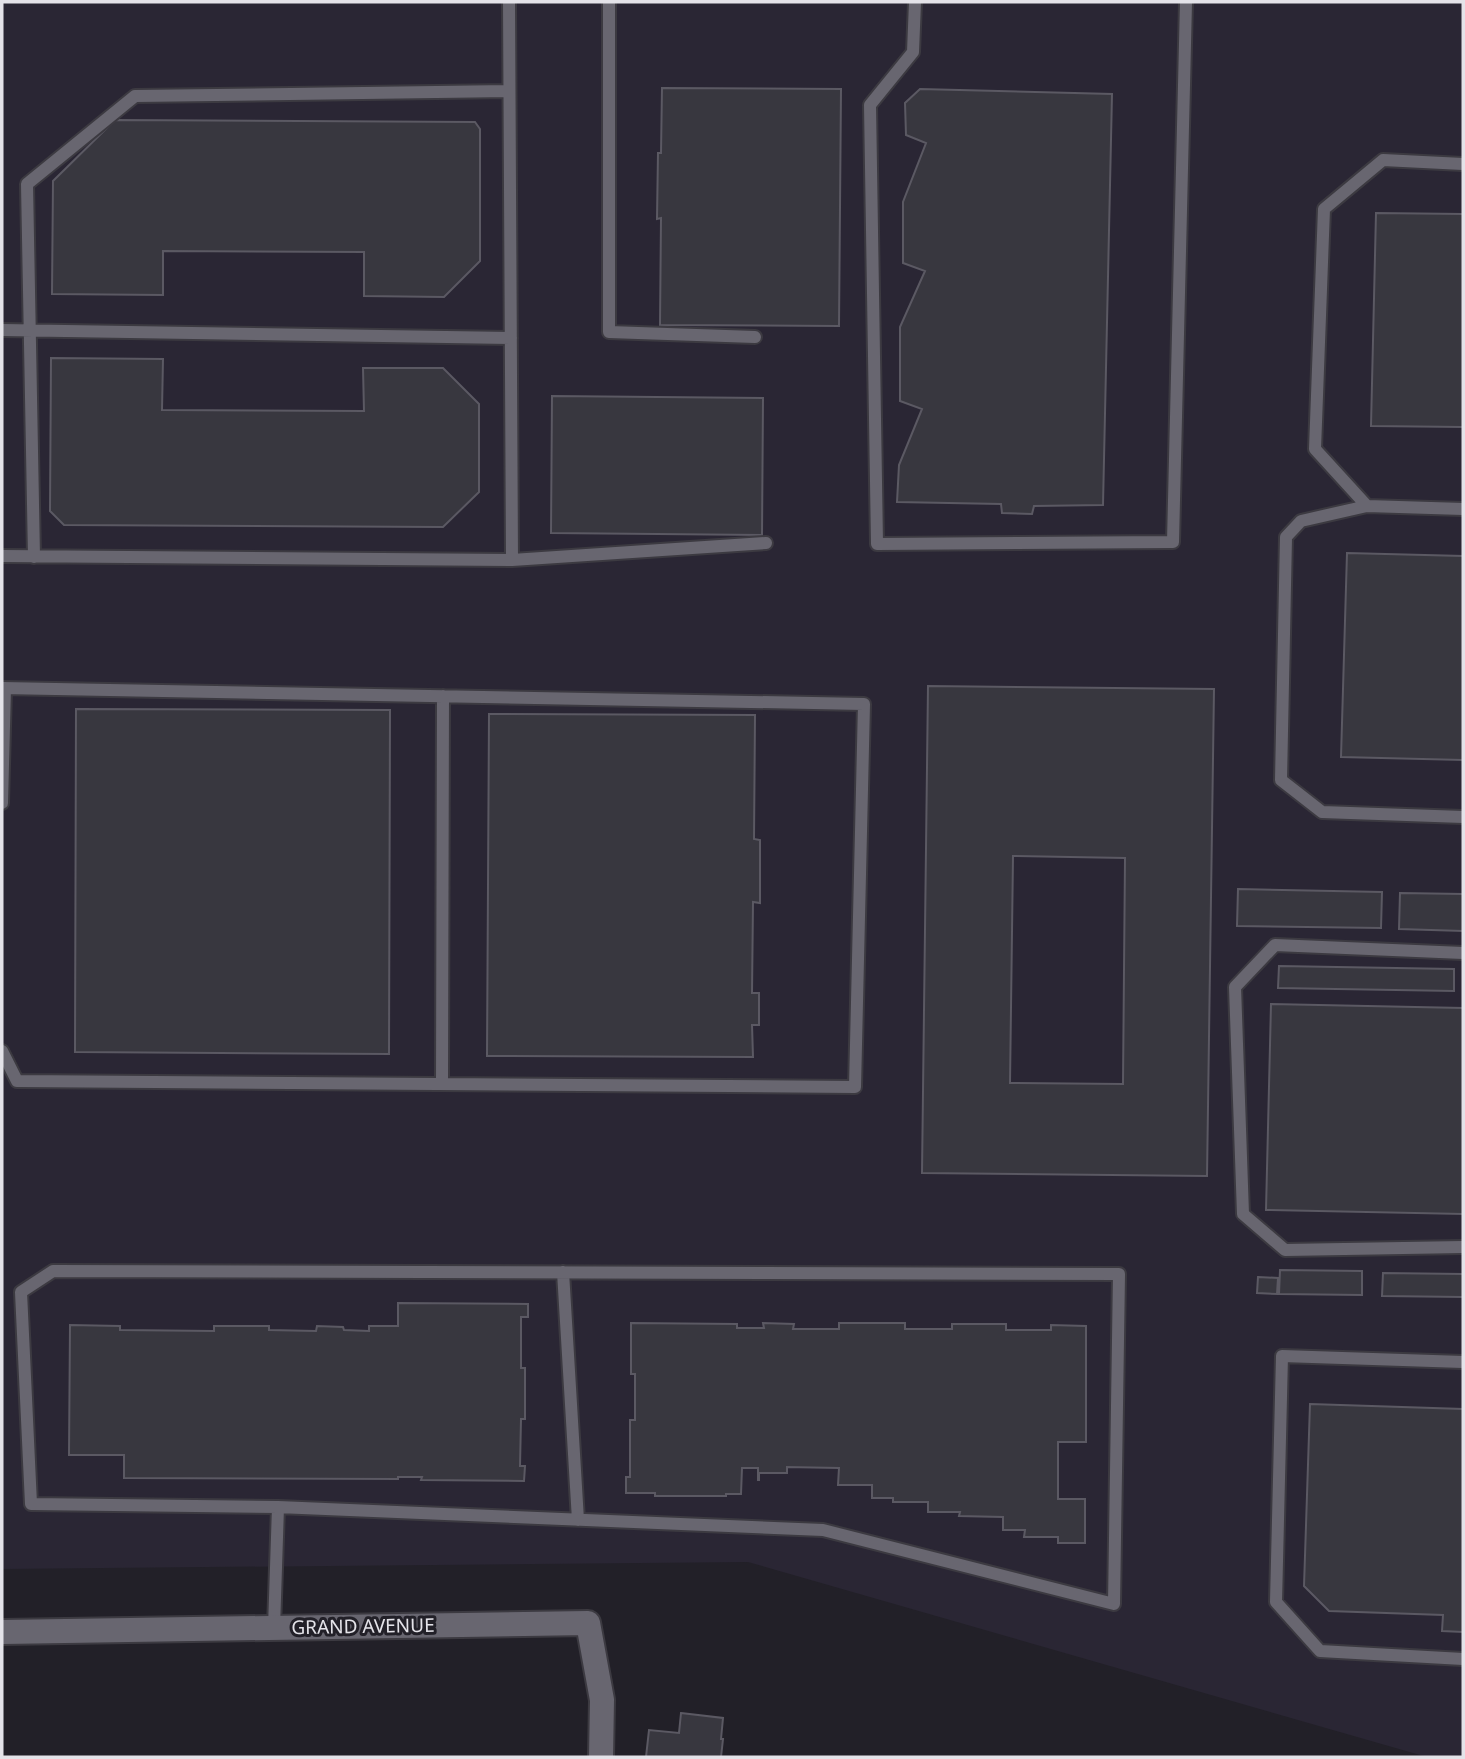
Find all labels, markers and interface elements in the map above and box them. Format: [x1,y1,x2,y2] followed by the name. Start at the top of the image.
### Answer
[291,1612,435,1640] street label: GRAND AVENUE

